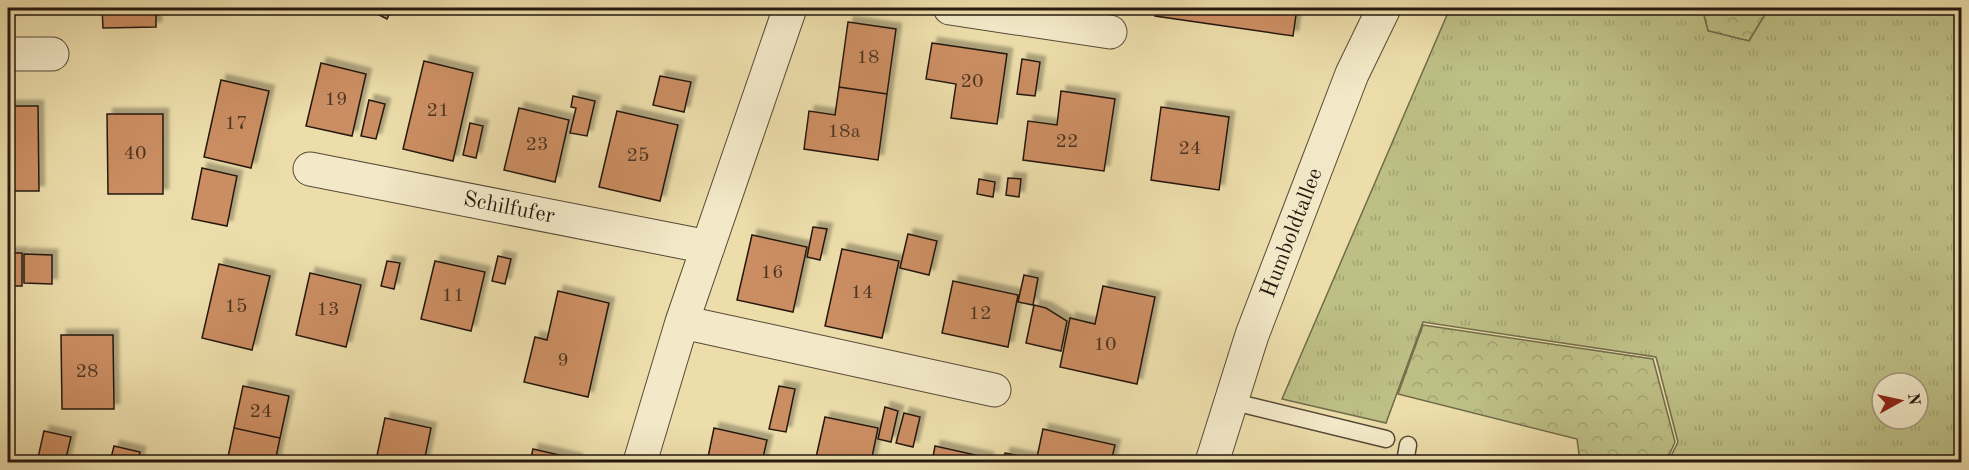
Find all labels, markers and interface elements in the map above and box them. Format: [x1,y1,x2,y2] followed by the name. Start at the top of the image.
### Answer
[856,48,880,68] house number: 18
[960,72,984,92] house number: 20
[324,90,348,110] house number: 19
[426,101,450,121] house number: 21
[224,114,248,134] house number: 17
[827,122,861,142] house number: 18a
[1055,132,1079,152] house number: 22
[525,135,549,155] house number: 23
[1178,139,1202,159] house number: 24
[123,144,147,164] house number: 40
[626,146,650,166] house number: 25
[1257,165,1327,301] street label: Humboldtallee
[462,188,556,228] street label: Schilfufer
[760,263,784,283] house number: 16
[850,283,874,303] house number: 14
[441,286,465,306] house number: 11
[224,297,248,317] house number: 15
[316,300,340,320] house number: 13
[968,304,992,324] house number: 12
[1093,335,1117,355] house number: 10
[557,351,569,371] house number: 9
[75,362,99,382] house number: 28
[1870,371,1930,431] north arrow
[1904,392,1922,407] text: N
[249,402,273,422] house number: 24

